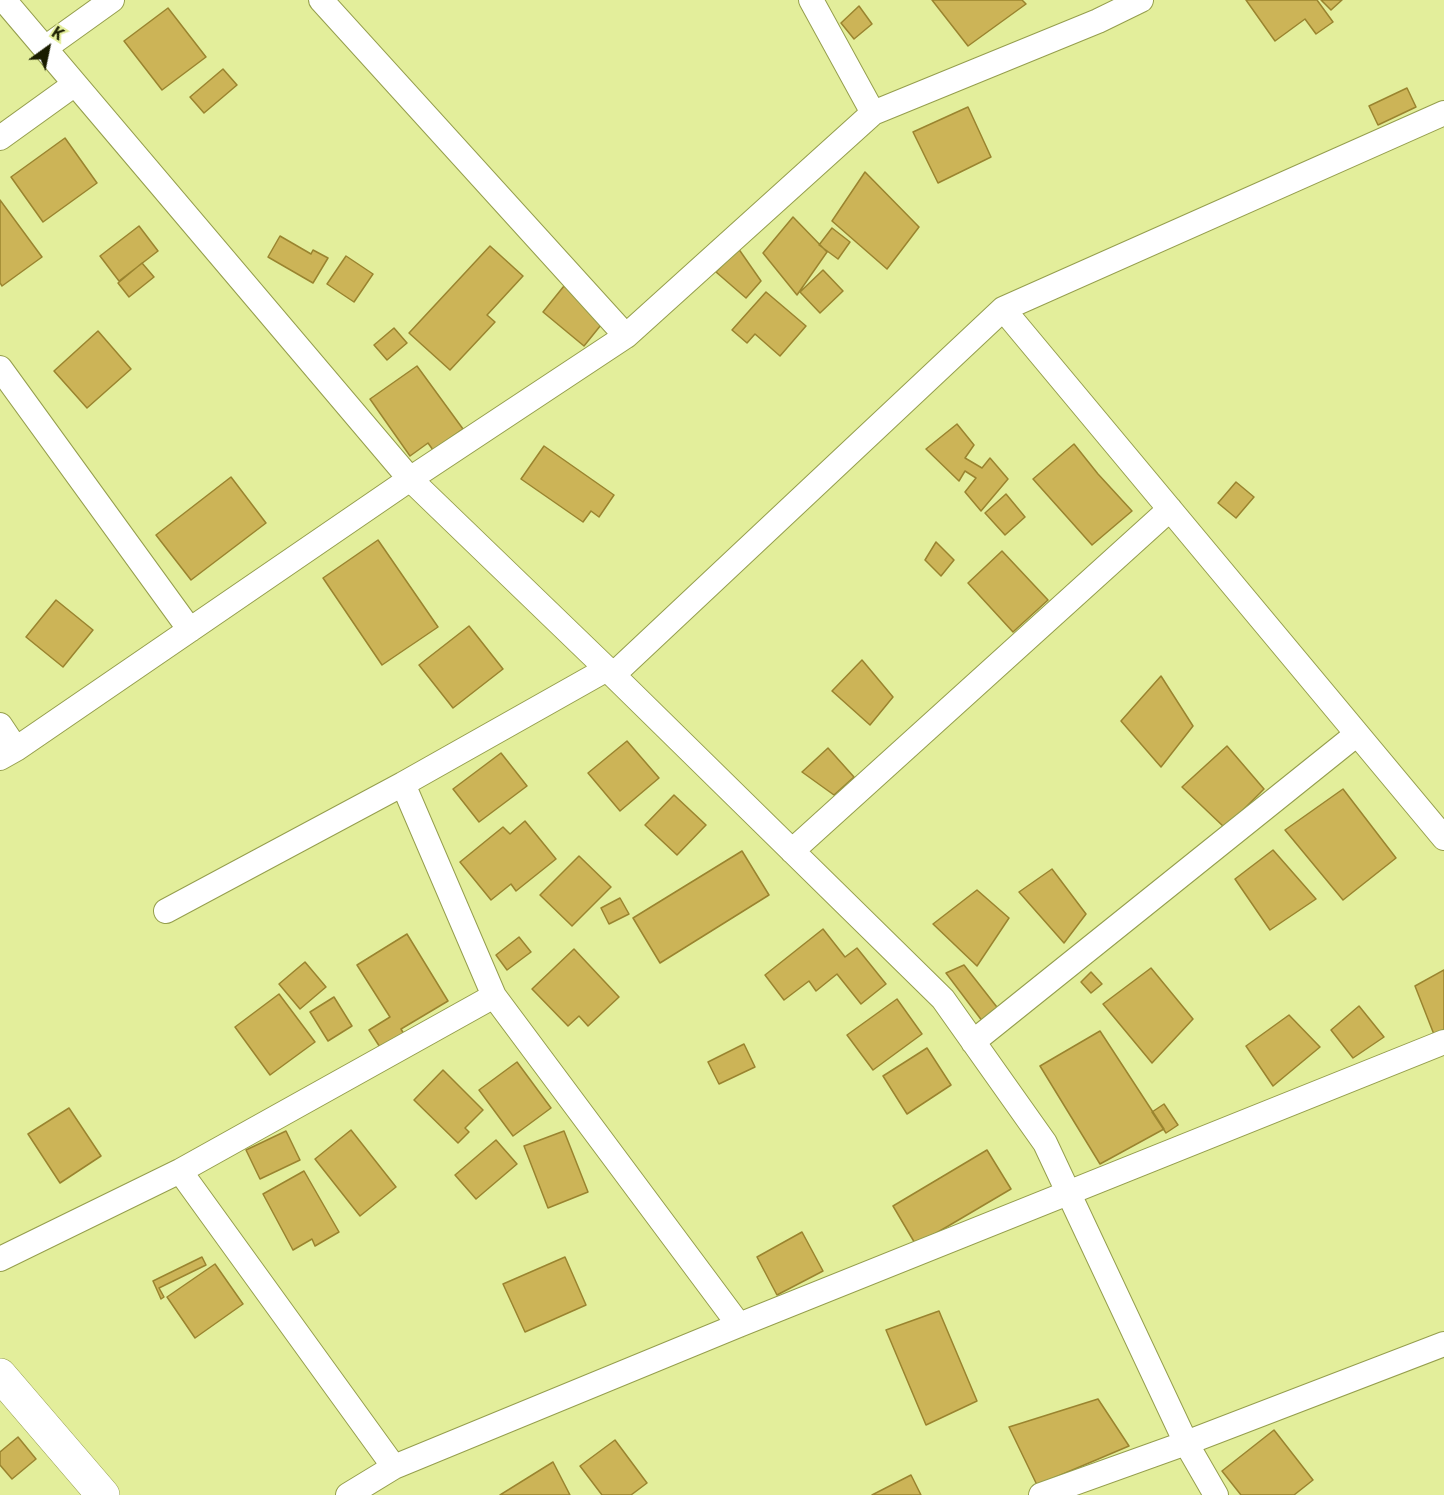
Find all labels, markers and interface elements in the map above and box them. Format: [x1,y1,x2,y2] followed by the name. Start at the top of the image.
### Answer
[18,18,78,78] north arrow
[47,21,68,45] text: K

